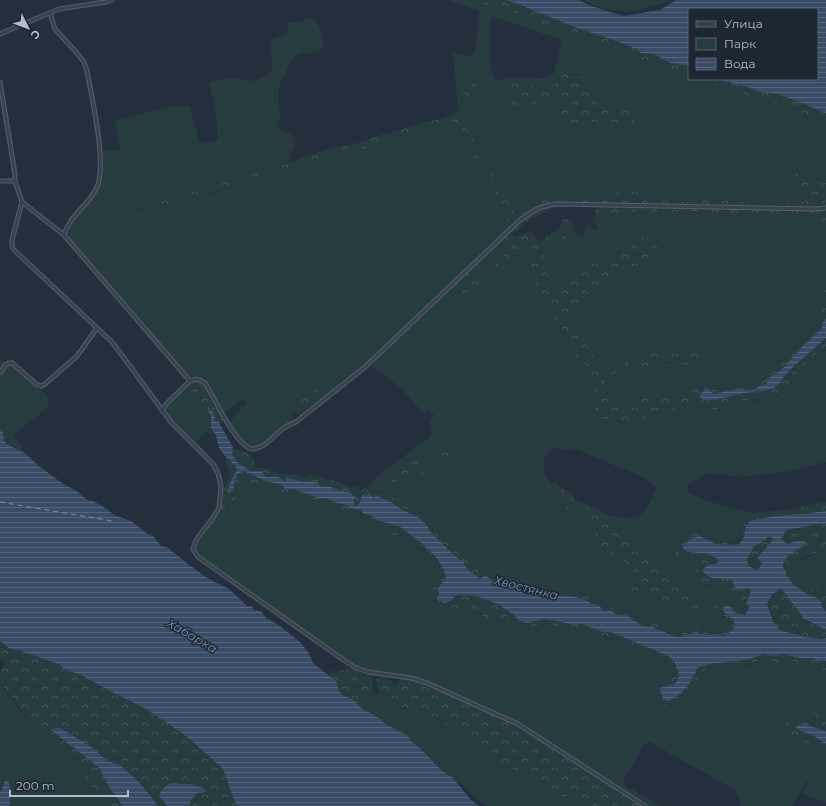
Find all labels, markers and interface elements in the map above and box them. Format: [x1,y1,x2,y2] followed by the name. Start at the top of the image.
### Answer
[8,8,48,48] north arrow
[688,8,818,80] legend
[724,16,763,31] text: Улица
[28,27,43,42] text: С
[724,36,756,51] text: Парк
[724,56,755,71] text: Вода
[492,572,560,603] water label: Хвостянка
[164,615,220,656] water label: Хабарка
[10,772,128,798] scale bar
[16,778,55,793] text: 200 m

